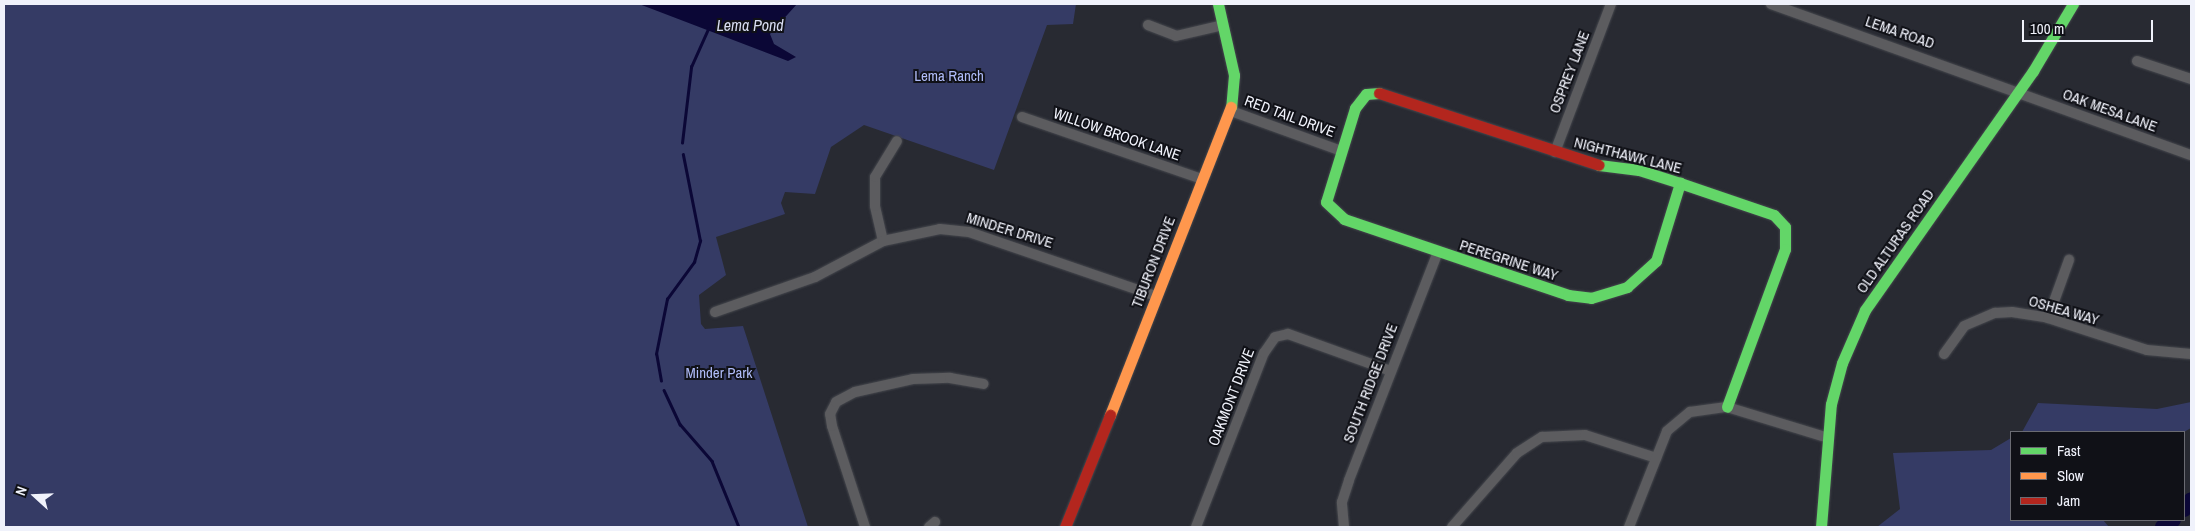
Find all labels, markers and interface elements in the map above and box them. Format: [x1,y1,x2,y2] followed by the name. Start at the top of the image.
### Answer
[2025,10,2156,42] scale bar
[1863,12,1937,52] street label: LEMA ROAD
[716,15,784,35] water label: Lema Pond
[2030,18,2064,39] text: 100 m
[1545,28,1593,116] street label: OSPREY LANE
[914,67,984,85] park label: Lema Ranch
[2060,84,2160,136] street label: OAK MESA LANE
[1242,91,1338,141] street label: RED TAIL DRIVE
[1051,104,1183,164] street label: WILLOW BROOK LANE
[1572,133,1684,177] street label: NIGHTHAWK LANE
[1852,185,1938,297] street label: OLD ALTURAS ROAD
[965,208,1055,252] street label: MINDER DRIVE
[1127,214,1179,310] street label: TIBURON DRIVE
[1457,236,1561,284] street label: PEREGRINE WAY
[2026,291,2102,329] street label: OSHEA WAY
[1339,321,1401,445] street label: SOUTH RIDGE DRIVE
[1204,346,1258,448] street label: OAKMONT DRIVE
[686,364,752,382] park label: Minder Park
[2010,431,2185,521] legend
[2057,440,2080,461] text: Fast
[2057,465,2084,486] text: Slow
[10,471,60,521] north arrow
[11,484,31,498] text: N
[2057,490,2080,511] text: Jam

